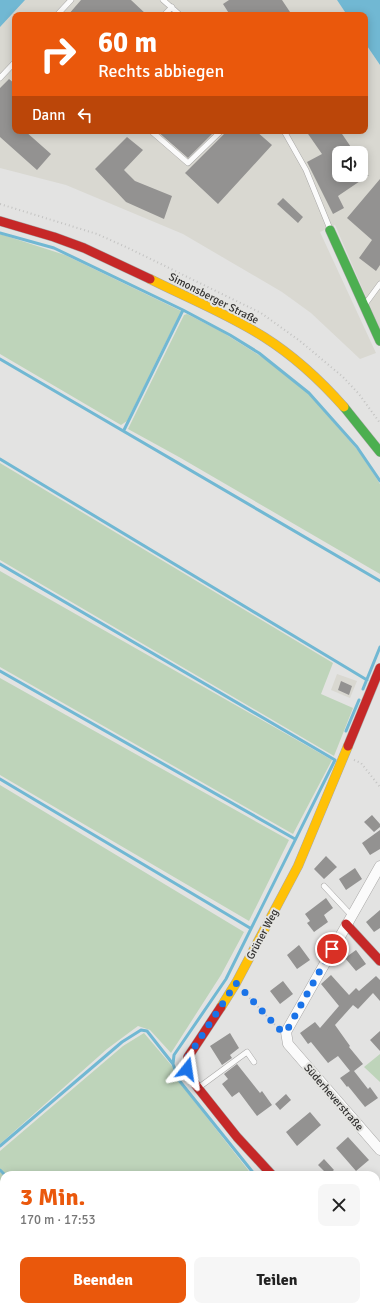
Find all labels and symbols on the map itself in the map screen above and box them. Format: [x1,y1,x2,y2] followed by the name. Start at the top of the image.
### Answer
[167,270,261,327] street label: Simonsberger Straße
[244,907,281,962] street label: Grüner Weg
[315,932,349,966] pin
[166,1048,208,1090] position arrow
[301,1061,366,1133] street label: Süderheverstraße

